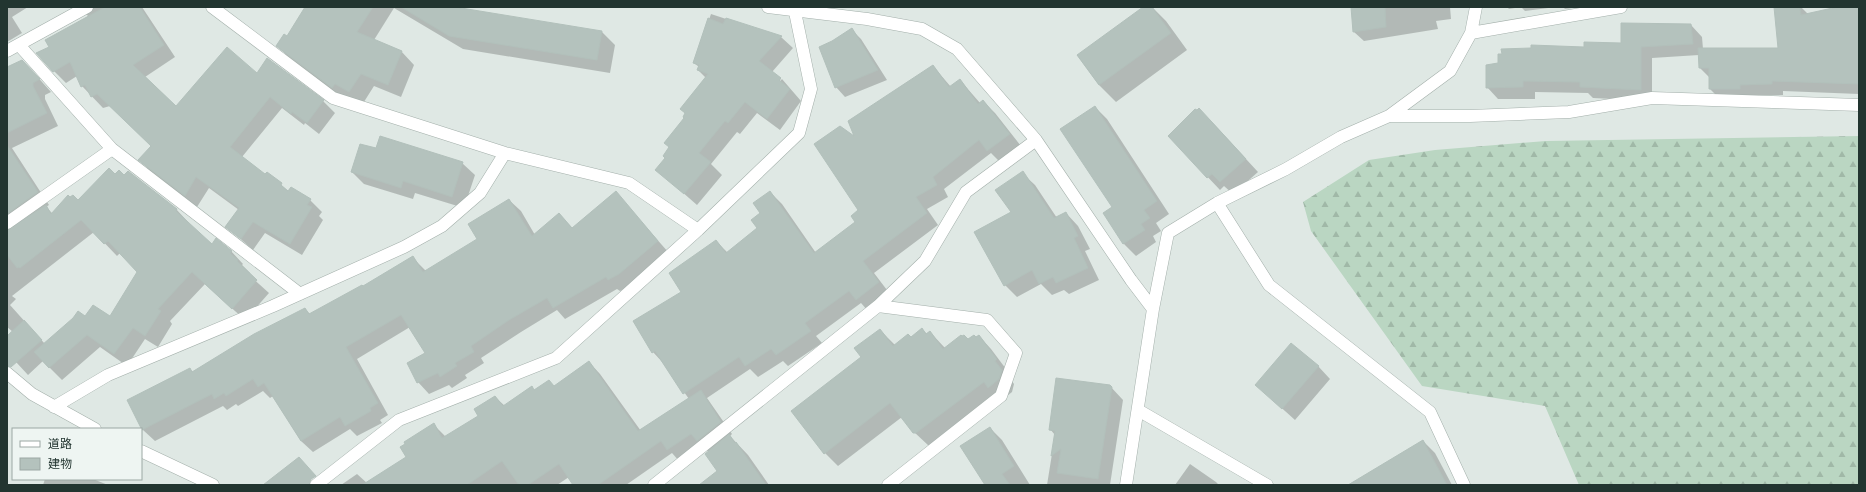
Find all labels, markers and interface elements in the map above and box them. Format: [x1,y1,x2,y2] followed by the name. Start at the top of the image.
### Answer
[12,428,142,480] legend
[48,437,72,451] text: 道路
[48,457,72,471] text: 建物

